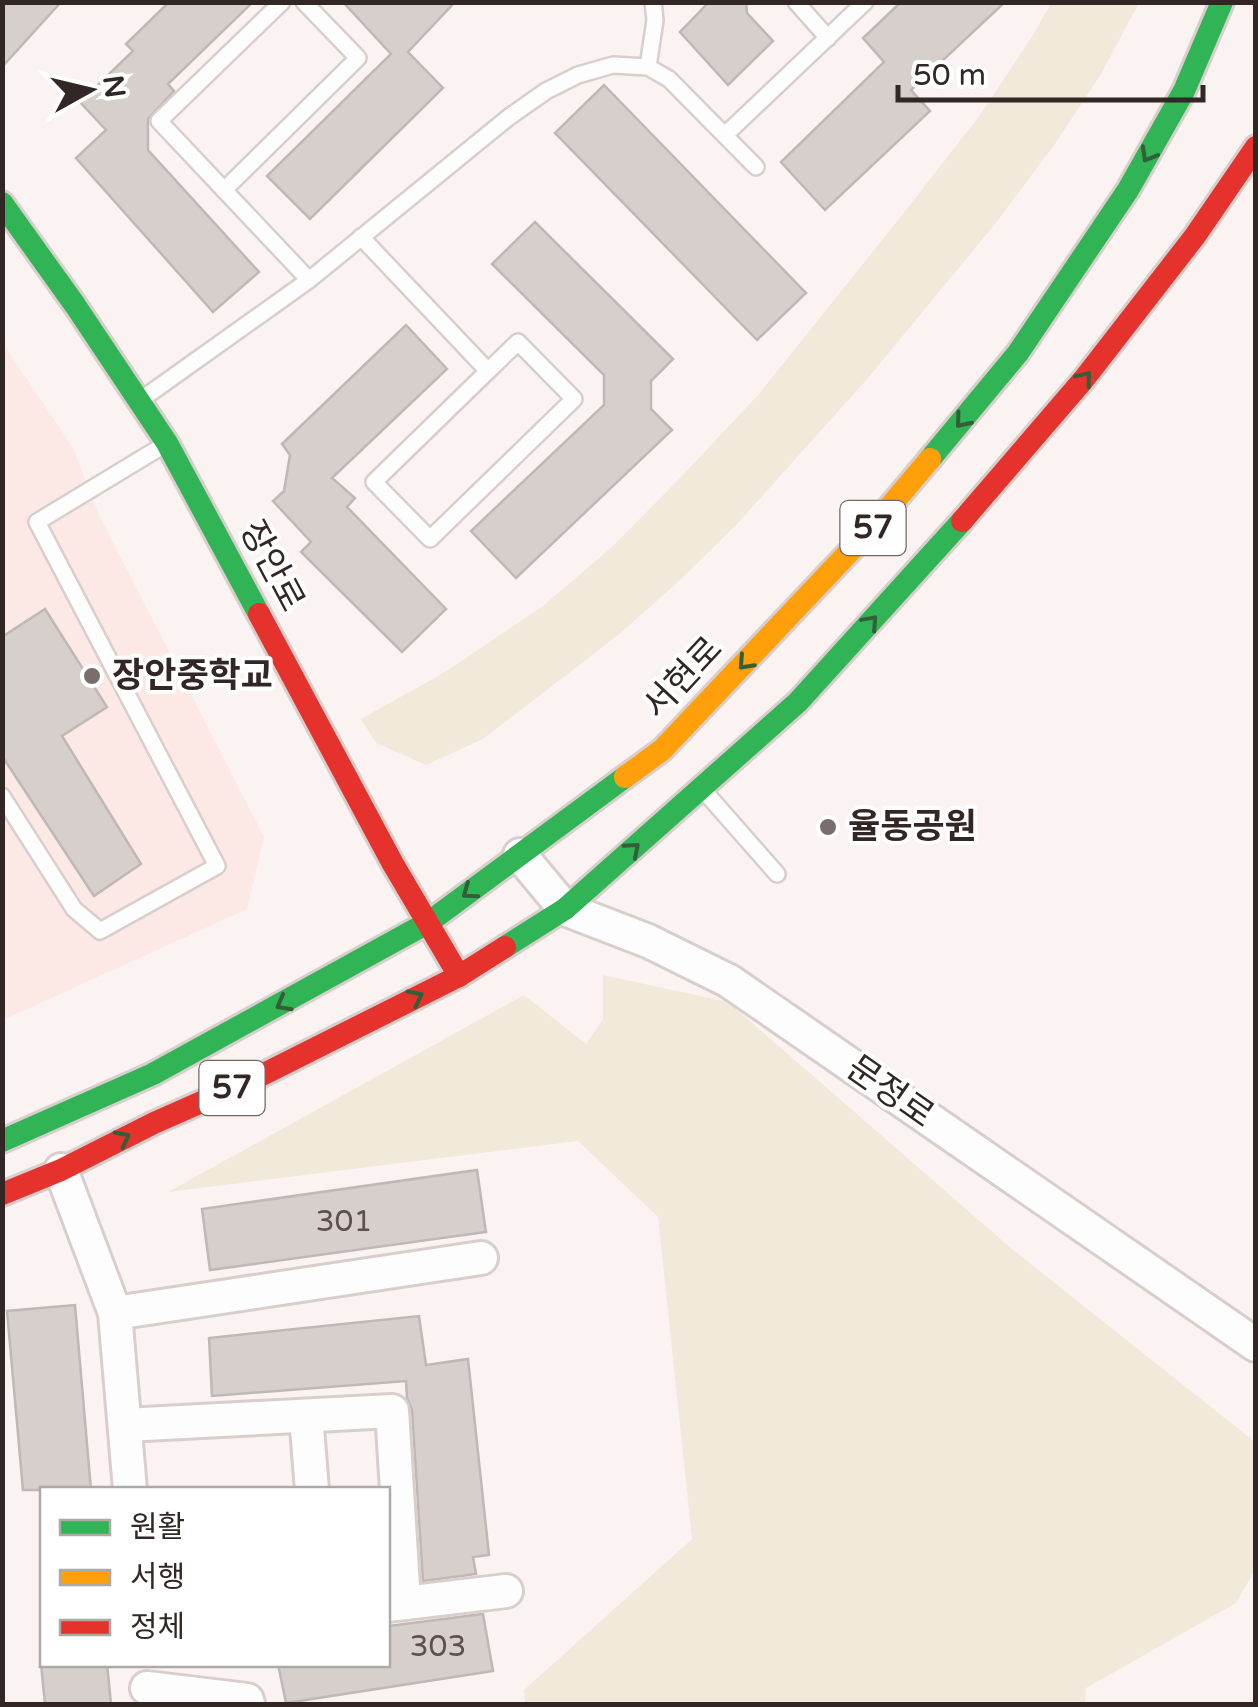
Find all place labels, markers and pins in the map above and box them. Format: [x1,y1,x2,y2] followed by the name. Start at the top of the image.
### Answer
[112,655,273,697] place label: 장안중학교
[81,665,103,687] marker: 장안중학교
[848,806,977,848] place label: 율동공원
[817,816,839,838] marker: 율동공원

